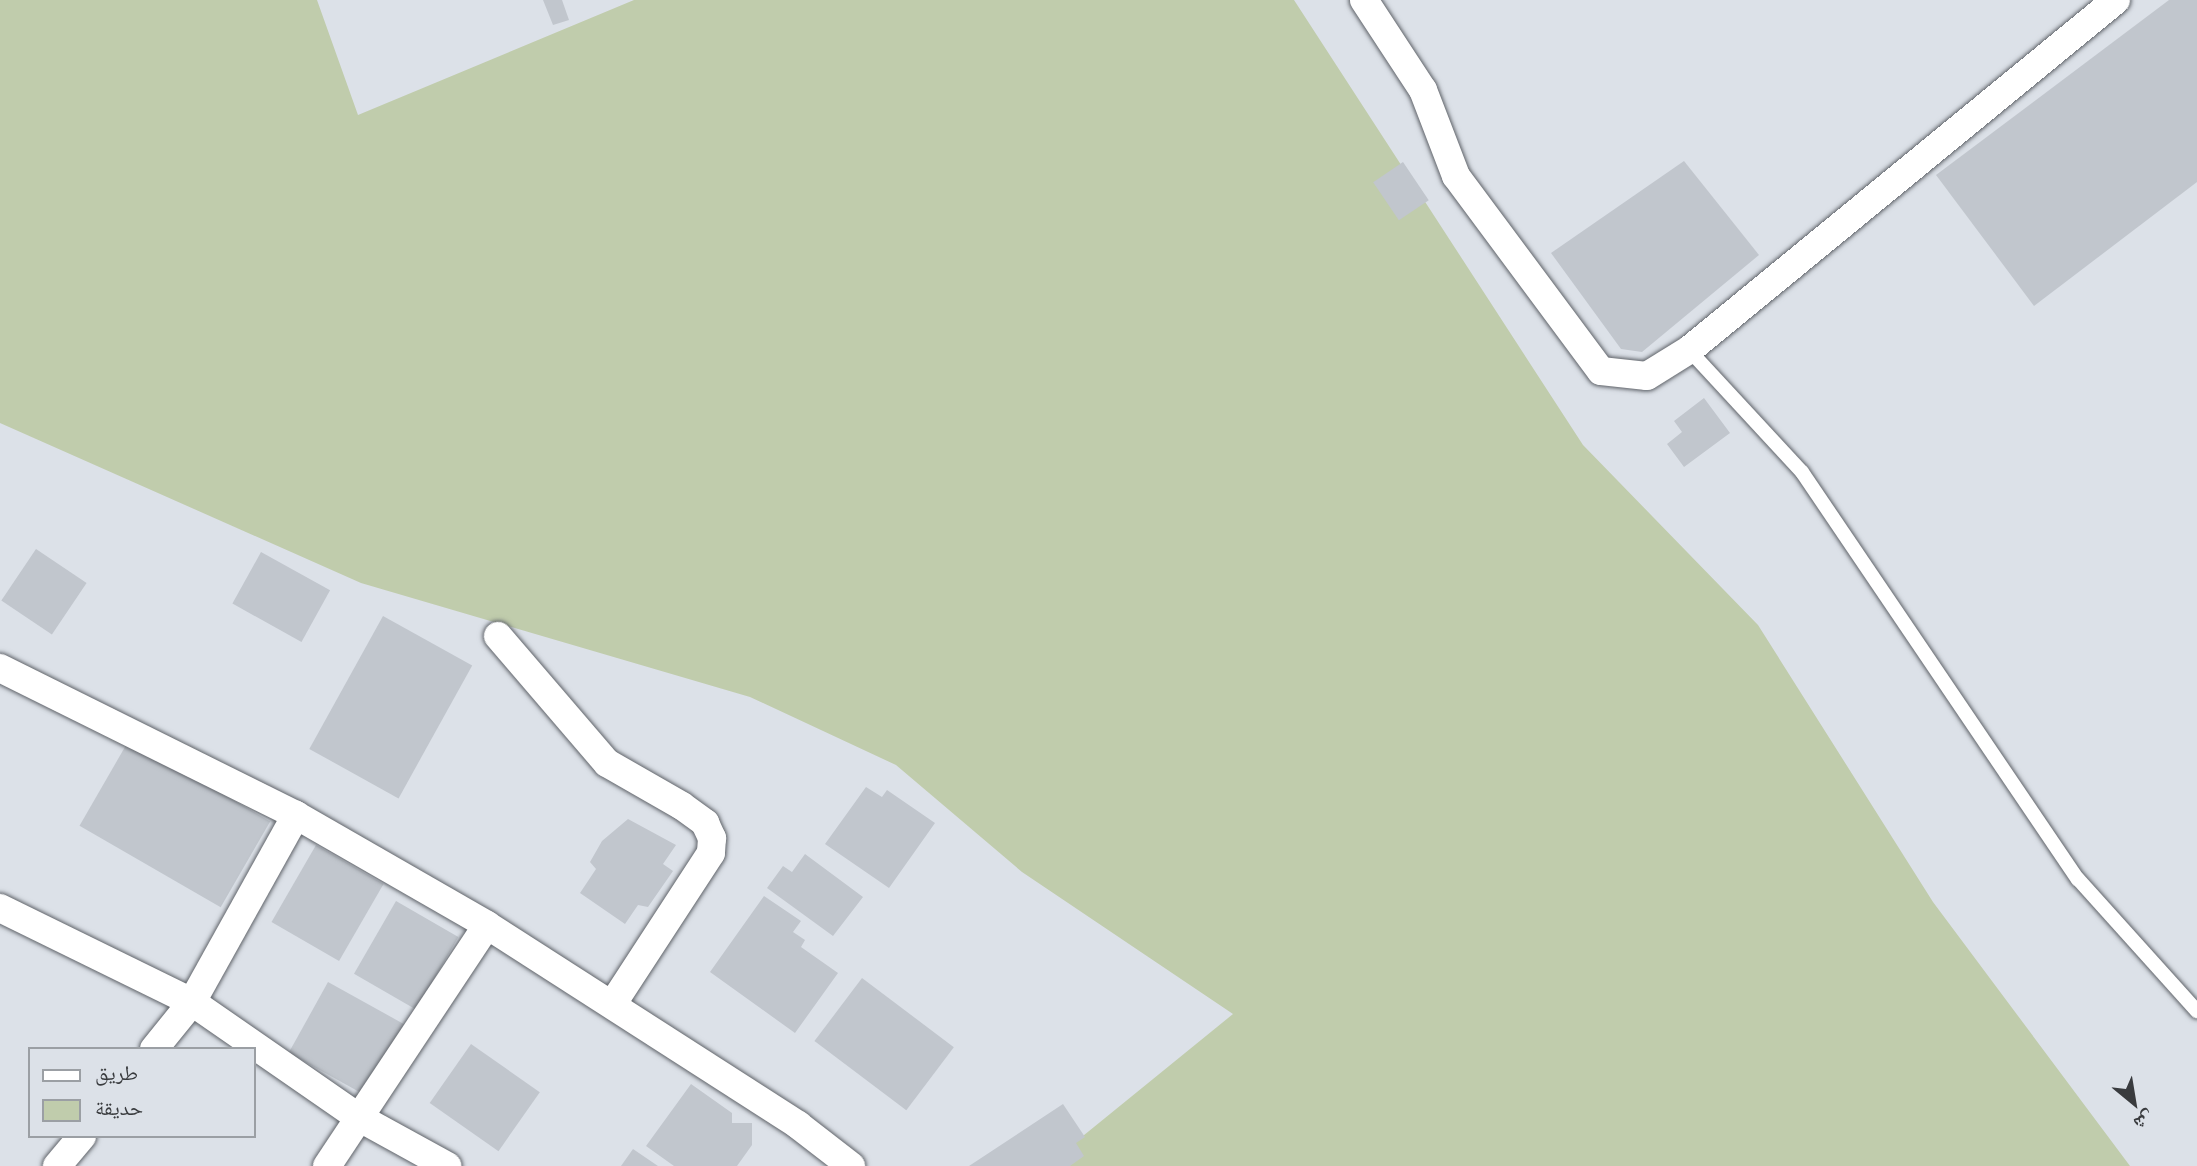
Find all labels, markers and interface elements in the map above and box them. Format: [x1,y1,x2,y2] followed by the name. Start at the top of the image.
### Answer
[28,1047,256,1138] legend
[95,1059,138,1084] text: طريق
[2099,1068,2169,1138] north arrow
[95,1094,143,1119] text: حديقة
[2130,1107,2159,1137] text: ش

